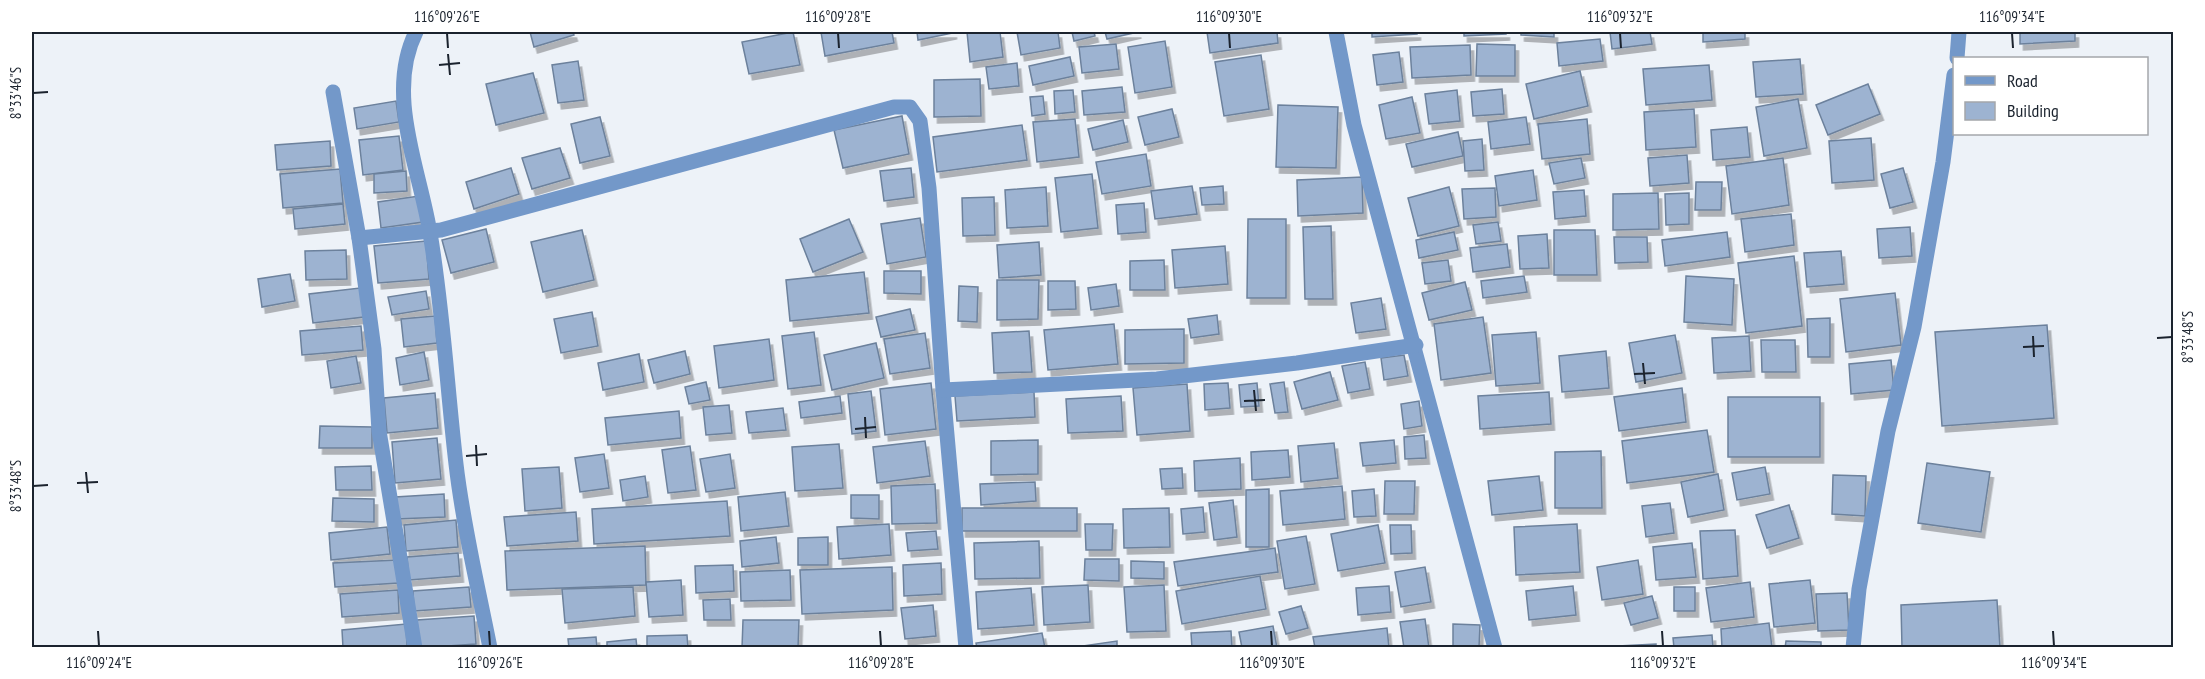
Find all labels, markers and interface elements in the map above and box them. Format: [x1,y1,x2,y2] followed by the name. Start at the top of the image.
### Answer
[414,7,480,26] text: 116°09'26"E
[805,7,871,26] text: 116°09'28"E
[1196,7,1262,26] text: 116°09'30"E
[1587,7,1653,26] text: 116°09'32"E
[1979,7,2045,26] text: 116°09'34"E
[1953,57,2148,135] legend
[6,67,25,119] text: 8°33'46"S
[2007,69,2038,92] text: Road
[2007,99,2059,122] text: Building
[2178,311,2197,363] text: 8°33'48"S
[6,460,25,512] text: 8°33'48"S
[66,653,132,672] text: 116°09'24"E
[457,653,523,672] text: 116°09'26"E
[848,653,914,672] text: 116°09'28"E
[1239,653,1305,672] text: 116°09'30"E
[1630,653,1696,672] text: 116°09'32"E
[2021,653,2087,672] text: 116°09'34"E

